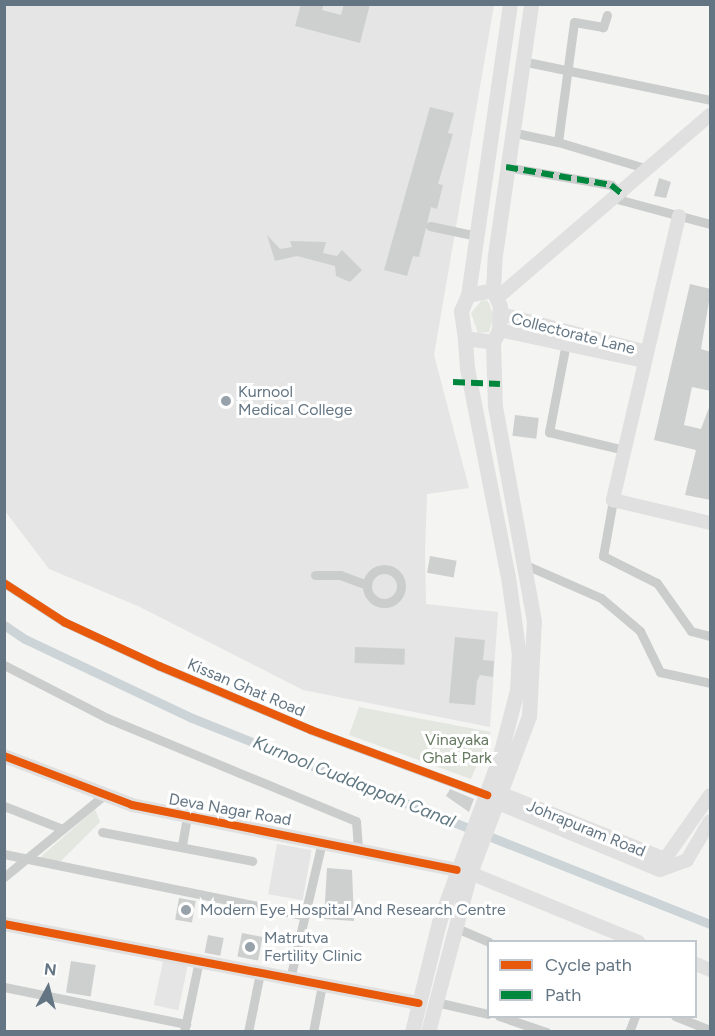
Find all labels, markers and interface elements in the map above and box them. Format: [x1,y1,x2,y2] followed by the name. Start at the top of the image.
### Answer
[509,309,637,359] street label: Collectorate Lane
[238,382,352,420] place label: Kurnool Medical College
[219,394,233,408] marker: Kurnool Medical College
[184,655,308,721] street label: Kissan Ghat Road
[422,730,492,768] park label: Vinayaka Ghat Park
[250,732,458,832] water label: Kurnool Cuddappah Canal
[167,790,293,830] street label: Deva Nagar Road
[524,796,648,862] street label: Johrapuram Road
[200,900,506,920] place label: Modern Eye Hospital And Research Centre
[177,901,195,919] marker: Modern Eye Hospital And Research Centre
[264,928,362,966] place label: Matrutva Fertility Clinic
[241,938,259,956] marker: Matrutva Fertility Clinic
[487,940,697,1018] legend
[545,954,632,976] text: Cycle path
[18,958,78,1018] north arrow
[43,959,58,980] text: N
[545,984,581,1006] text: Path

